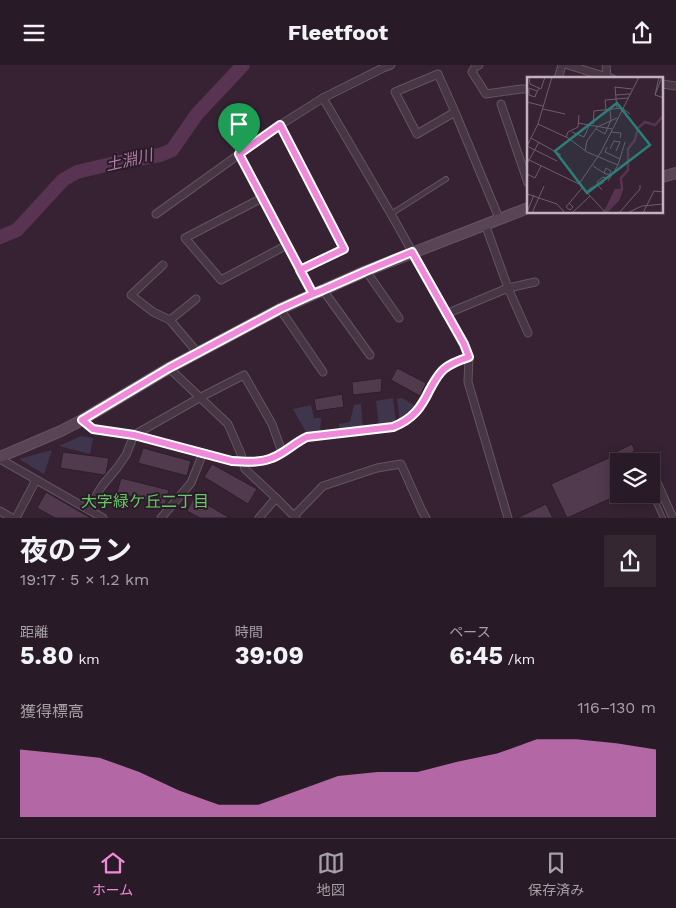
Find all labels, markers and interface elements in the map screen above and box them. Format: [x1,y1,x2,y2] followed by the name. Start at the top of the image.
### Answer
[20,19,48,47] icon: menu
[628,19,656,47] icon: share
[288,20,388,45] text: Fleetfoot
[527,77,664,214] inset map
[218,103,260,154] pin
[225,110,253,138] icon: arrive
[103,145,156,175] water label: 土淵川
[610,453,660,503] map controls
[610,453,660,503] button: layers
[81,492,209,511] district label: 大字緑ケ丘二丁目
[20,534,132,567] text: 夜のラン
[604,535,656,587] button: share
[20,570,149,589] text: 19:17 · 5 × 1.2 km
[20,624,48,640] text: 距離
[235,624,263,640] text: 時間
[449,624,491,640] text: ペース
[20,641,74,670] text: 5.80
[235,641,304,670] text: 39:09
[449,641,503,670] text: 6:45
[74,651,100,667] text: km
[503,651,535,667] text: /km
[578,698,656,717] text: 116–130 m
[20,702,84,721] text: 獲得標高
[92,849,133,899] tab: ホーム
[317,849,345,899] tab: 地図
[528,849,584,899] tab: 保存済み

